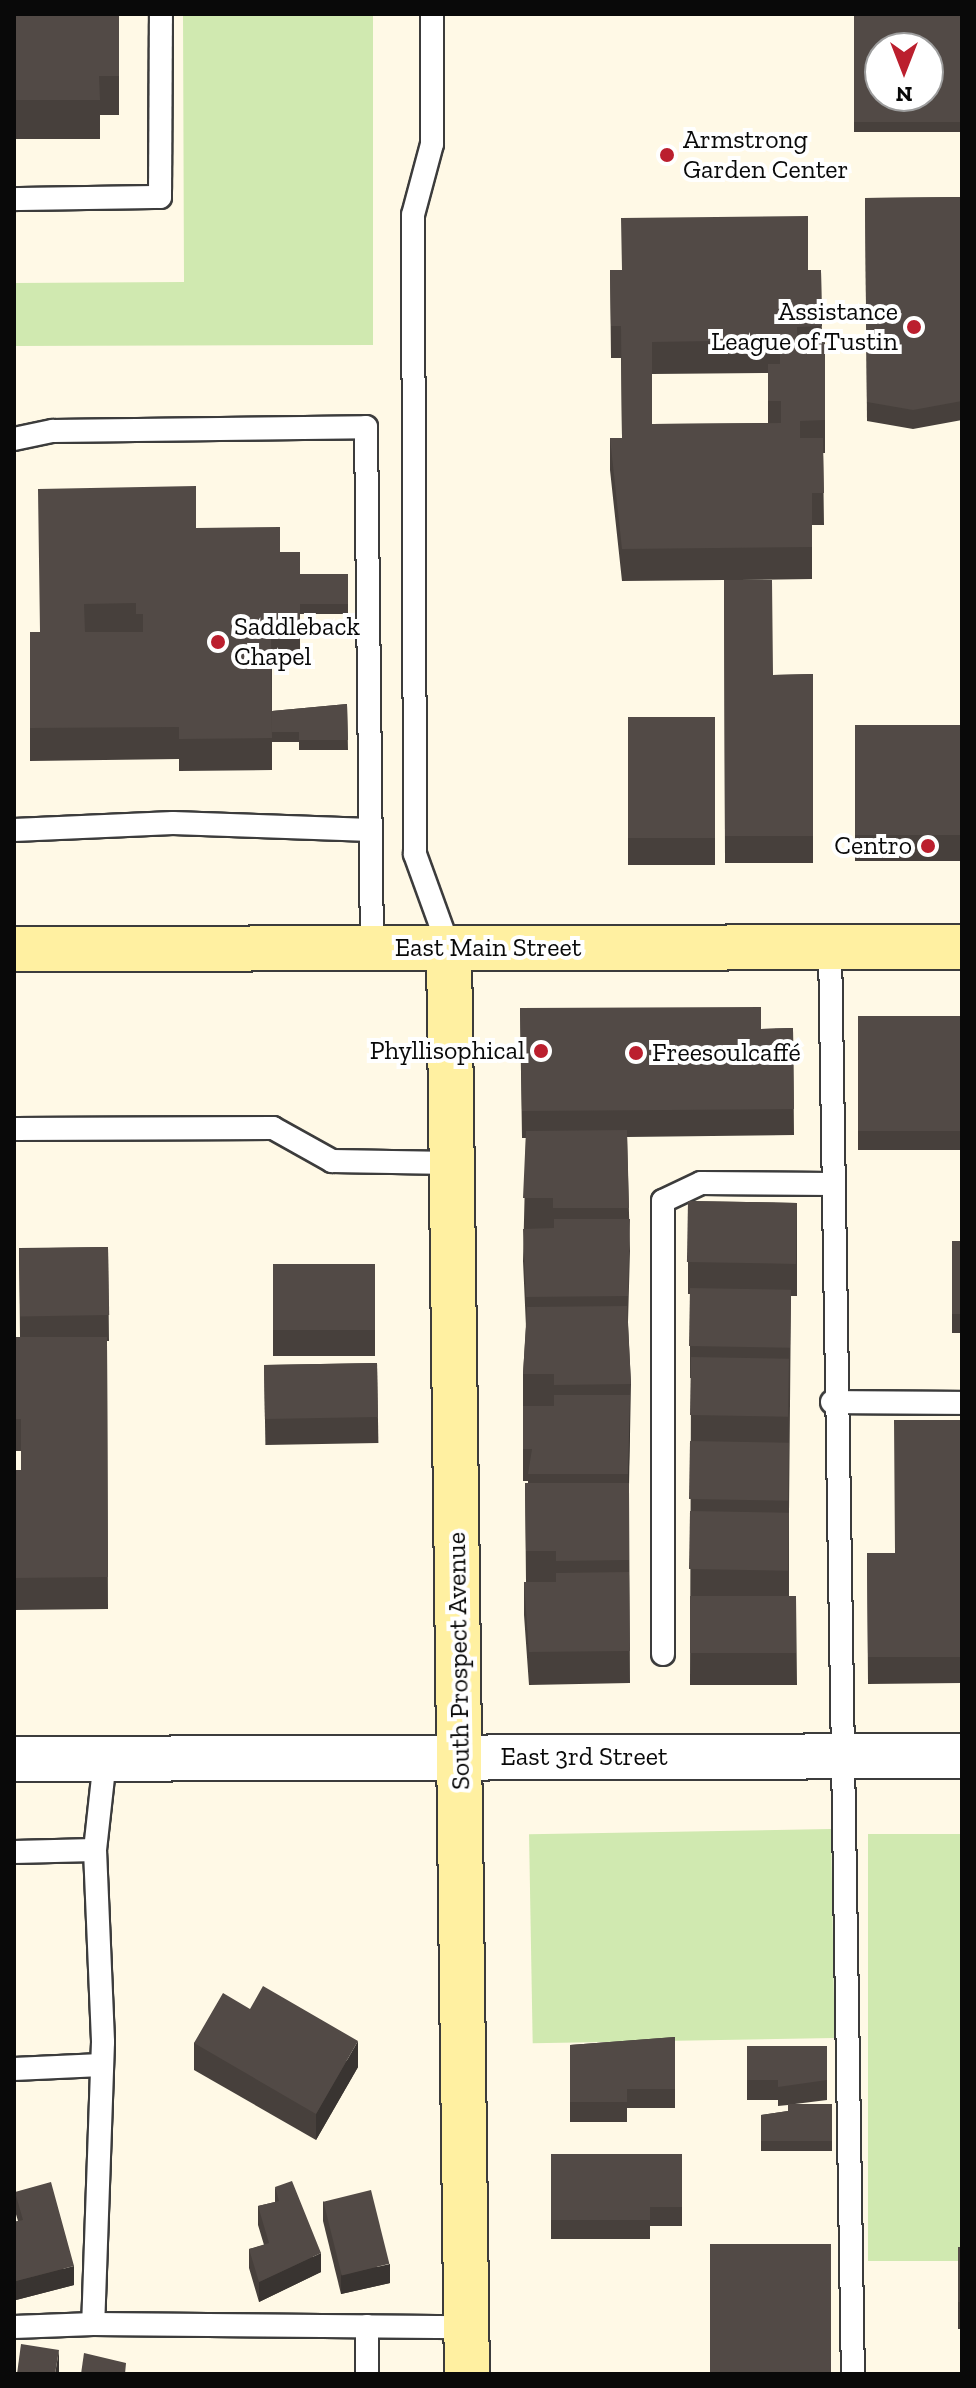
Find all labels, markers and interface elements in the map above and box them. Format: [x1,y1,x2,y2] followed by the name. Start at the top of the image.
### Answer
[864,32,944,112] north arrow
[896,81,912,108] text: N
[683,124,848,186] place label: Armstrong Garden Center
[658,146,676,164] marker: Armstrong Garden Center
[711,296,898,358] place label: Assistance League of Tustin
[905,318,923,336] marker: Assistance League of Tustin
[234,611,360,672] place label: Saddleback Chapel
[209,633,227,651] marker: Saddleback Chapel
[834,830,912,862] place label: Centro
[919,837,937,855] marker: Centro
[395,932,581,964] street label: East Main Street
[370,1035,525,1067] place label: Phyllisophical
[652,1037,801,1069] place label: Freesoulcaffé
[532,1042,550,1060] marker: Phyllisophical
[627,1044,645,1062] marker: Freesoulcaffé
[441,1531,477,1791] street label: South Prospect Avenue
[500,1741,668,1773] street label: East 3rd Street

